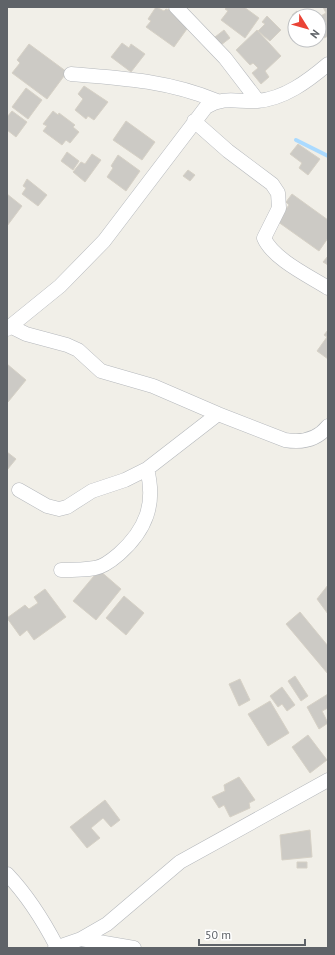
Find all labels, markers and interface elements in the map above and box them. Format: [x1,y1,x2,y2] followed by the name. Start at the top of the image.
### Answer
[287,8,327,48] north arrow
[307,27,323,41] text: N
[199,921,305,947] scale bar
[205,927,231,942] text: 50 m

